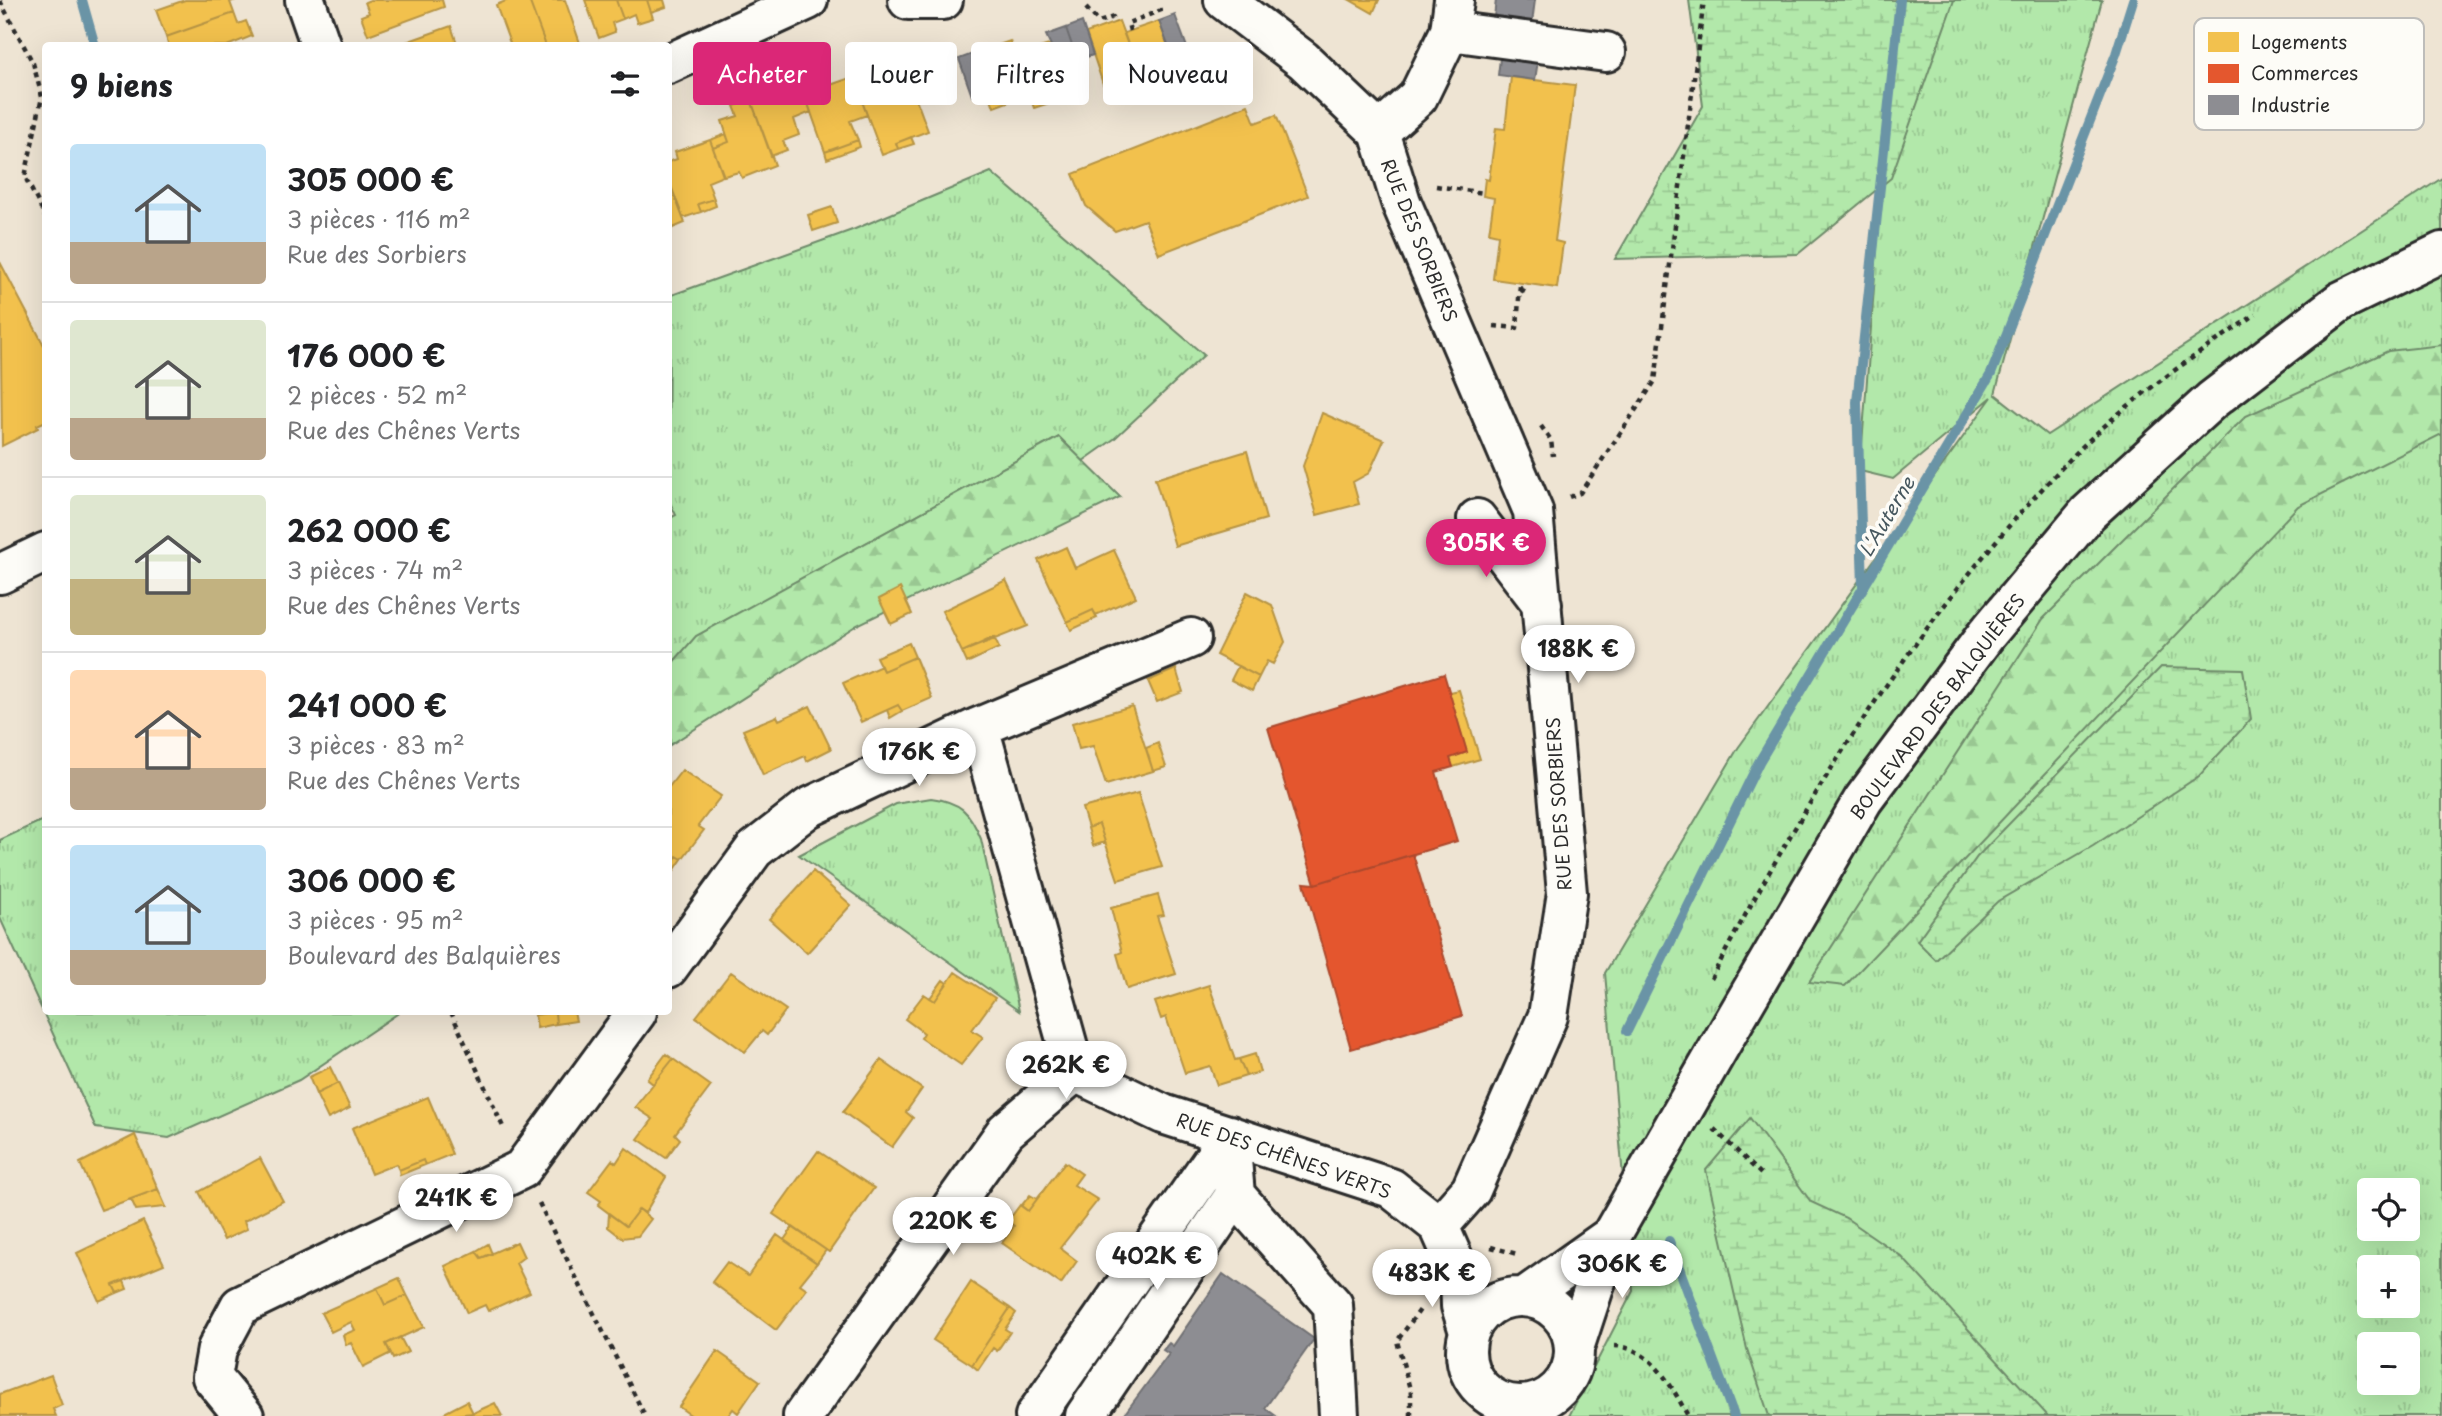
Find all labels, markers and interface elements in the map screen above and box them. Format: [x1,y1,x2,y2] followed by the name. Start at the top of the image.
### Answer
[2194,18,2424,130] legend
[2251,27,2347,55] text: Logements
[693,42,831,105] chip: Acheter
[845,42,957,105] chip: Louer
[971,42,1089,105] chip: Filtres
[1103,42,1253,105] chip: Nouveau
[2251,58,2358,86] text: Commerces
[70,62,173,107] text: 9 biens
[606,65,644,103] icon: filters
[2251,90,2330,118] text: Industrie
[1375,154,1465,326] street label: RUE DES SORBIERS
[287,156,454,201] text: 305 000 €
[126,172,210,256] icon: home
[287,201,471,236] text: 3 pièces · 116 m²
[287,236,467,271] text: Rue des Sorbiers
[287,332,446,377] text: 176 000 €
[126,348,210,432] icon: home
[287,377,467,412] text: 2 pièces · 52 m²
[287,412,520,447] text: Rue des Chênes Verts
[1851,470,1921,561] water label: L'Auterne
[287,507,451,552] text: 262 000 €
[1429,520,1543,579] pin: 305K €
[126,523,210,607] icon: home
[1442,524,1530,559] text: 305K €
[287,552,463,587] text: 3 pièces · 74 m²
[287,587,520,622] text: Rue des Chênes Verts
[1843,587,2031,825] street label: BOULEVARD DES BALQUIÈRES
[1521,626,1635,685] pin: 188K €
[1537,630,1619,665] text: 188K €
[287,682,447,727] text: 241 000 €
[126,698,210,782] icon: home
[1538,716,1578,892] street label: RUE DES SORBIERS
[287,727,465,762] text: 3 pièces · 83 m²
[862,728,976,788] pin: 176K €
[878,733,960,768] text: 176K €
[287,762,520,797] text: Rue des Chênes Verts
[287,857,456,902] text: 306 000 €
[126,873,210,957] icon: home
[287,902,464,937] text: 3 pièces · 95 m²
[287,937,561,972] text: Boulevard des Balquières
[1009,1042,1123,1101] pin: 262K €
[1022,1046,1110,1081] text: 262K €
[1173,1106,1395,1204] street label: RUE DES CHÊNES VERTS
[399,1174,513,1234] pin: 241K €
[2357,1178,2420,1395] map controls
[2357,1178,2420,1241] button: locate
[414,1179,498,1214] text: 241K €
[896,1198,1010,1257] pin: 220K €
[909,1202,997,1237] text: 220K €
[1100,1232,1214,1292] pin: 402K €
[1112,1237,1202,1272] text: 402K €
[1565,1240,1679,1300] pin: 306K €
[1577,1245,1667,1280] text: 306K €
[1375,1250,1489,1309] pin: 483K €
[1388,1254,1476,1289] text: 483K €
[2357,1255,2420,1318] button: +
[2357,1332,2420,1395] button: −

